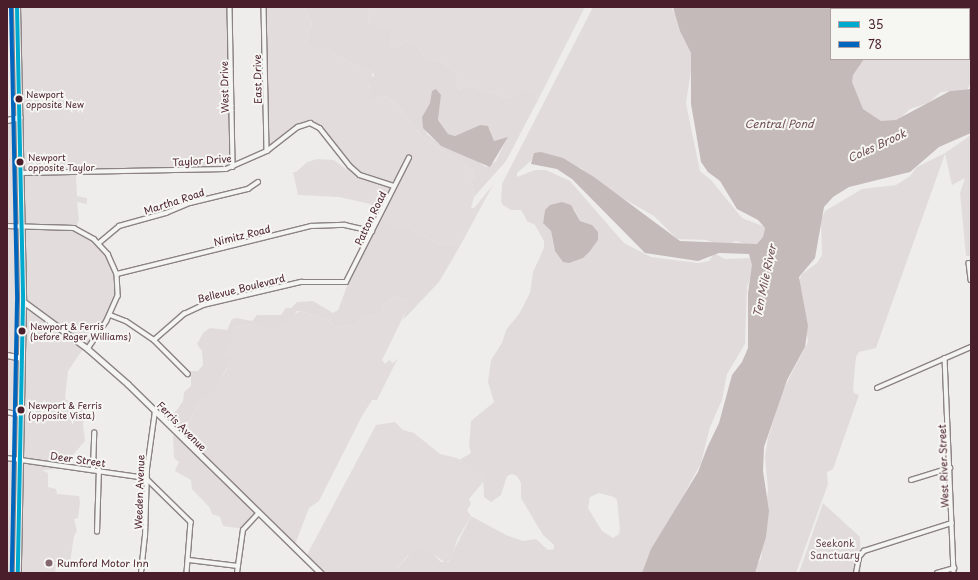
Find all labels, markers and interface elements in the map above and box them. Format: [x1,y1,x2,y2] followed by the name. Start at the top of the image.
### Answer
[830,8,970,60] legend
[868,15,883,33] text: 35
[868,35,882,53] text: 78
[251,54,263,104] street label: East Drive
[218,61,230,113] street label: West Drive
[26,89,84,110] place label: Newport opposite New
[14,94,24,104] marker: Newport opposite New
[745,117,813,131] water label: Central Pond
[845,127,909,165] water label: Coles Brook
[28,152,95,173] place label: Newport opposite Taylor
[172,152,232,168] street label: Taylor Drive
[15,157,25,167] marker: Newport opposite Taylor
[142,185,206,217] street label: Martha Road
[352,189,388,247] street label: Patton Road
[212,222,272,248] street label: Nimitz Road
[751,243,779,319] water label: Ten Mile River
[196,271,286,305] street label: Bellevue Boulevard
[30,321,131,342] place label: Newport & Ferris (before Roger Williams)
[17,326,27,336] marker: Newport & Ferris (before Roger Williams)
[155,399,209,453] street label: Ferris Avenue
[28,400,102,421] place label: Newport & Ferris (opposite Vista)
[16,405,26,415] marker: Newport & Ferris (opposite Vista)
[936,424,950,508] street label: West River Street
[49,449,107,469] street label: Deer Street
[132,454,146,530] street label: Weeden Avenue
[810,536,860,560] park label: Seekonk Sanctuary
[57,557,149,569] place label: Rumford Motor Inn
[44,558,54,568] marker: Rumford Motor Inn

